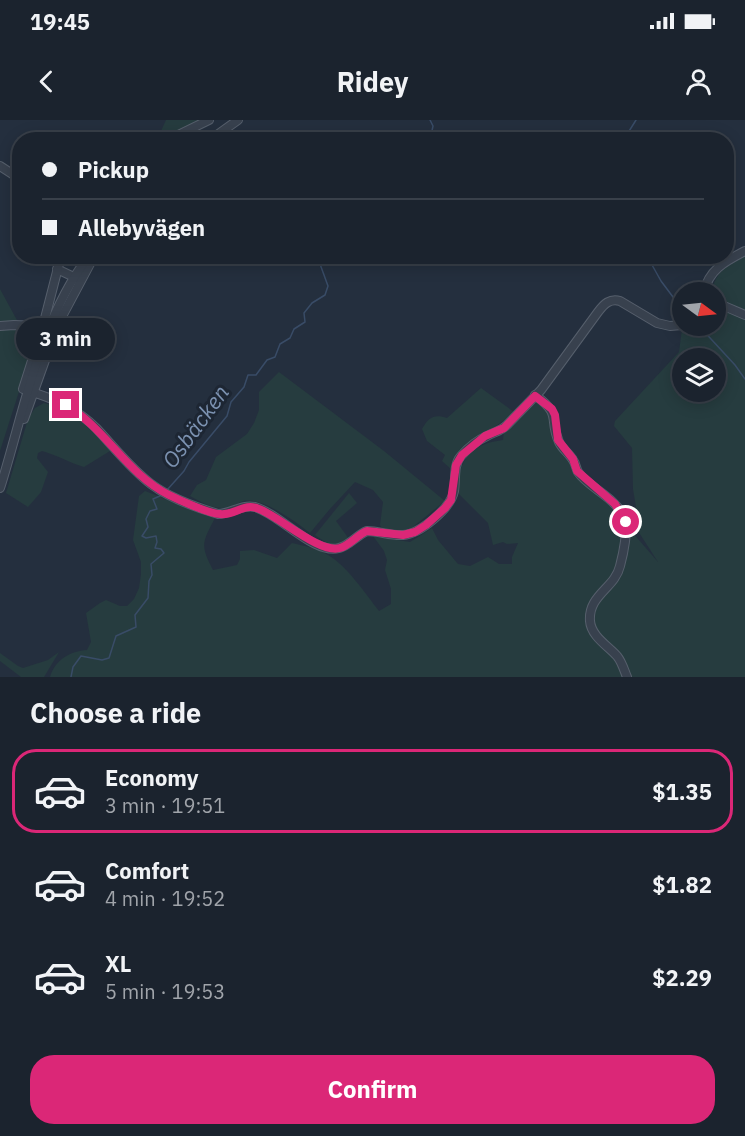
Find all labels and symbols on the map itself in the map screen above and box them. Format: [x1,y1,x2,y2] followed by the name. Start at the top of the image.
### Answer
[672,282,726,336] north arrow
[16,318,116,360] callout: 3 min
[155,379,235,473] water label: Osbäcken
[52,391,79,418] route end
[612,508,639,535] route start

